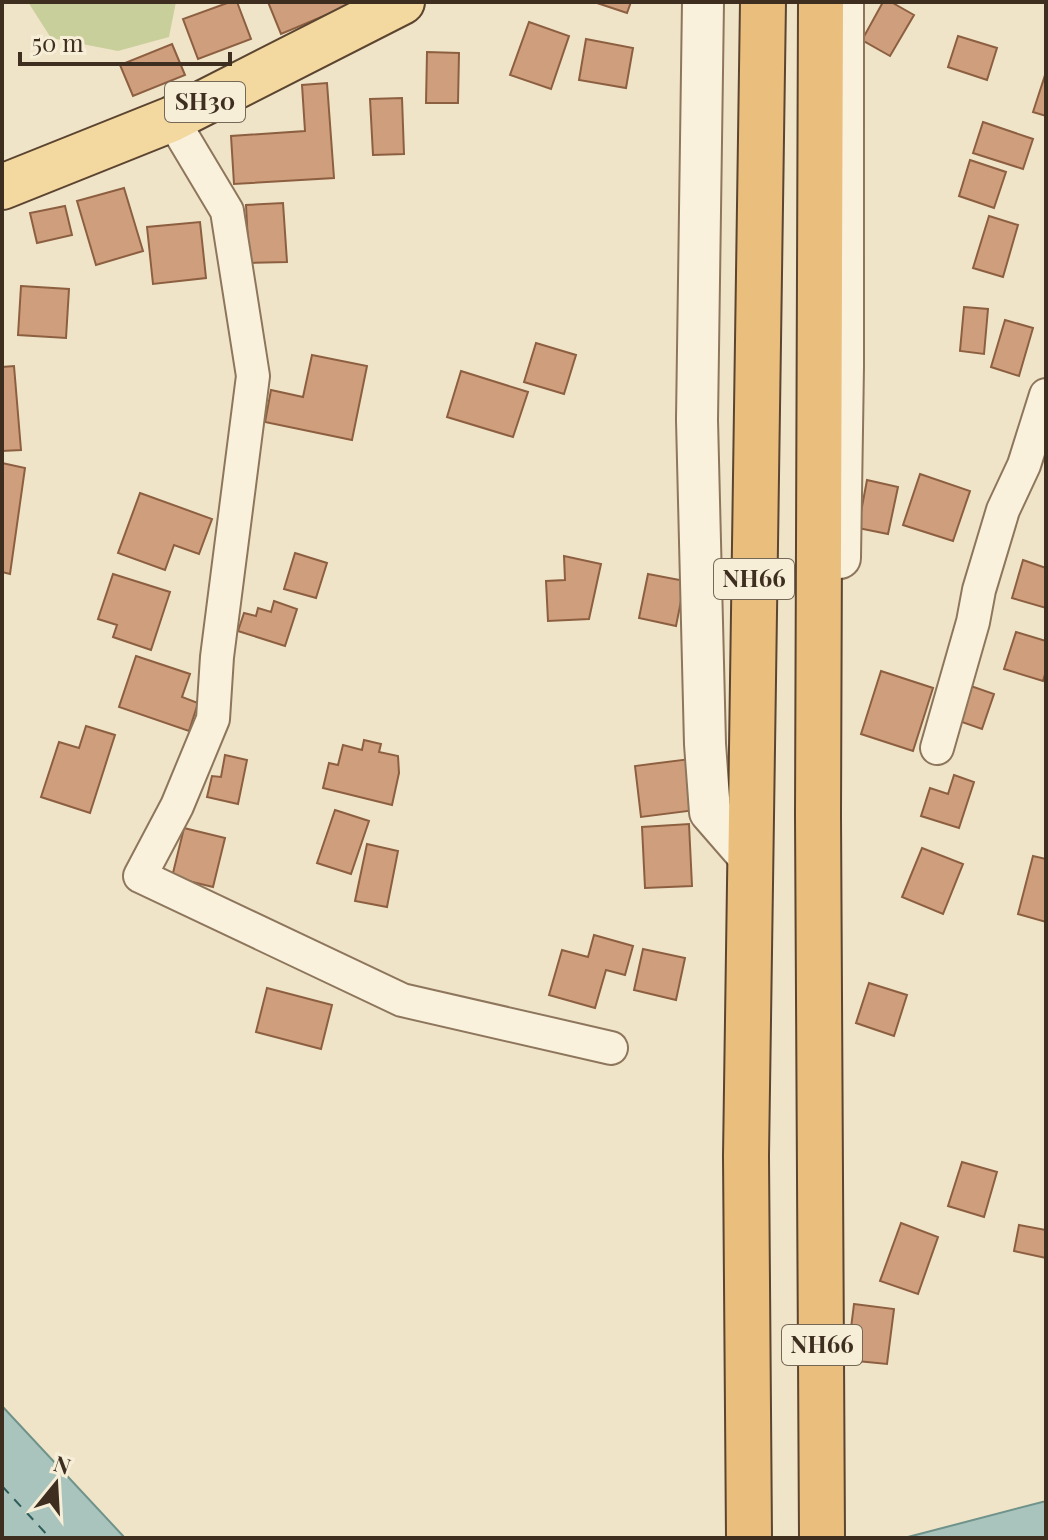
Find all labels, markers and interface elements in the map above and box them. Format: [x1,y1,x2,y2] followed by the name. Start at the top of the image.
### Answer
[20,16,230,66] scale bar
[32,26,84,58] text: 50 m
[165,82,245,122] road number: SH30
[714,559,794,599] road number: NH66
[782,1325,862,1365] road number: NH66
[16,1444,96,1524] north arrow
[50,1447,75,1481] text: N

